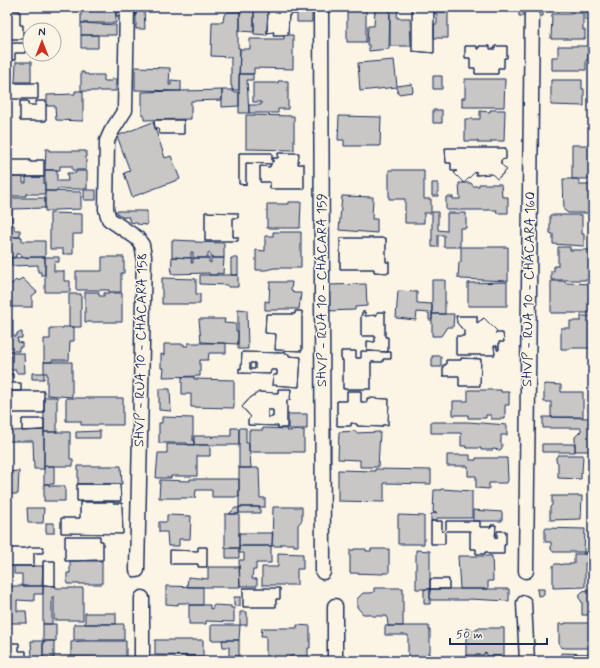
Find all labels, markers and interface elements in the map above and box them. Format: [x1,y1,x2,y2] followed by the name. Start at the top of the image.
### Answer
[22,22,62,62] north arrow
[38,26,46,40] text: N
[518,191,540,387] street label: SHVP - RUA 10 - CHÁCARA 160
[313,193,331,387] street label: SHVP - RUA 10 - CHÁCARA 159
[130,253,152,447] street label: SHVP - RUA 10 - CHÁCARA 158
[450,620,547,646] scale bar
[456,627,483,643] text: 50 m

